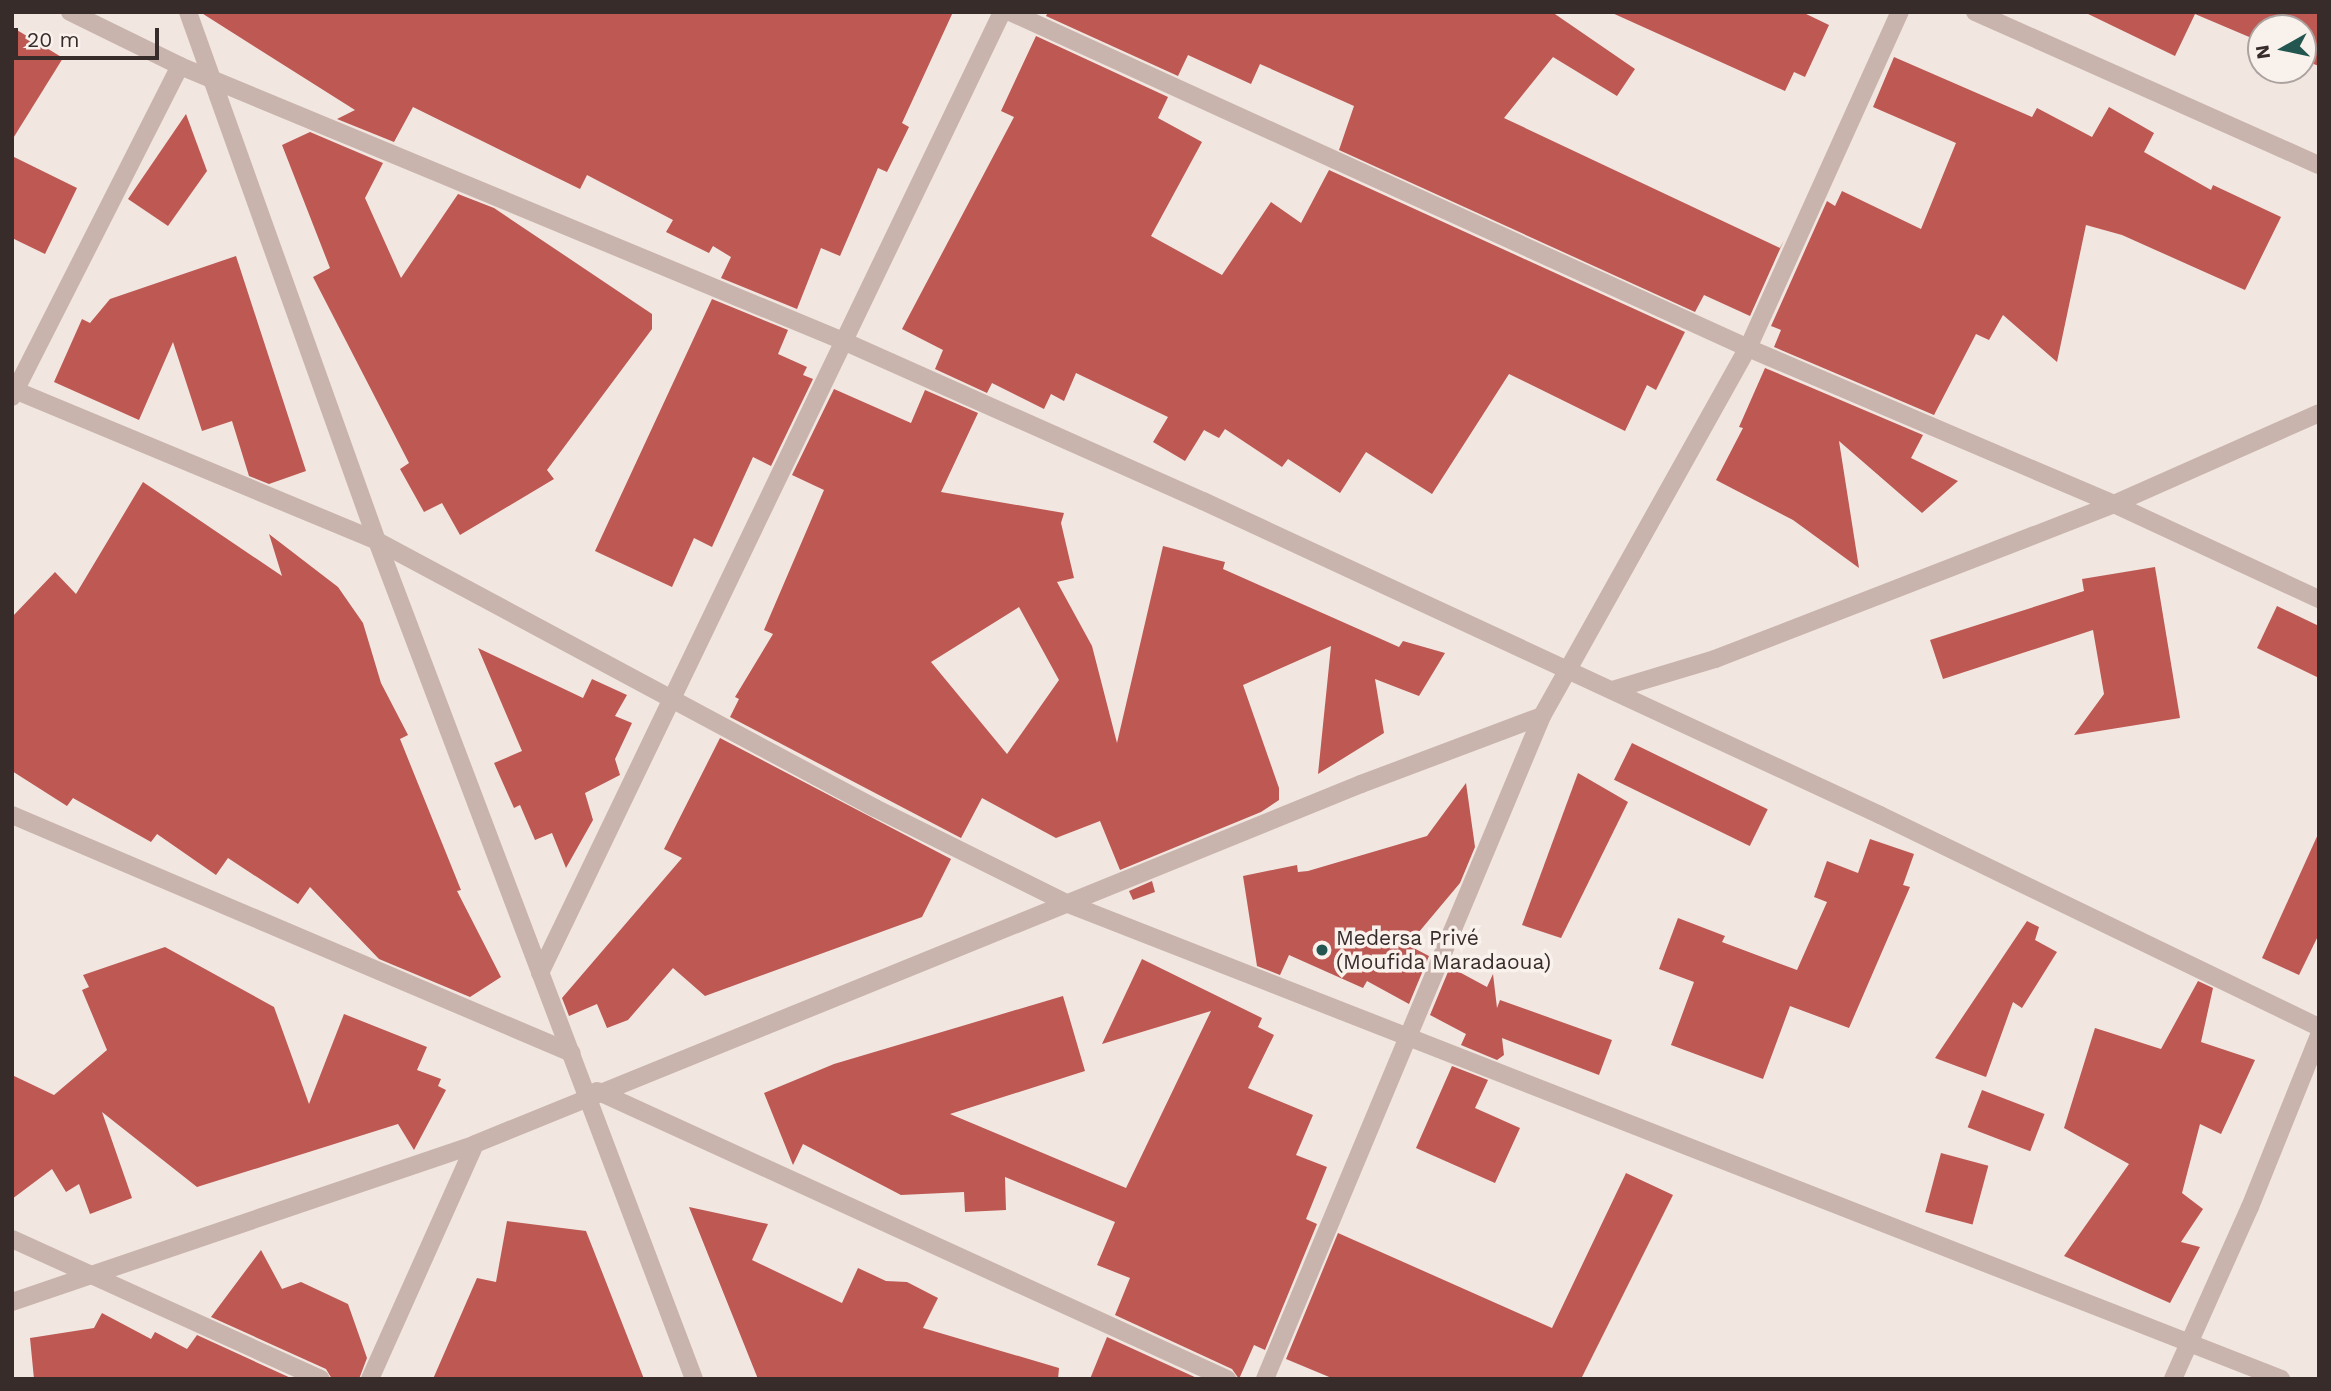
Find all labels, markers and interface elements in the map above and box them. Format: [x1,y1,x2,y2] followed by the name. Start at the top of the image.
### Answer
[18,14,163,58] scale bar
[2247,14,2317,84] north arrow
[27,27,79,52] text: 20 m
[2250,43,2275,61] text: N
[1336,925,1552,975] place label: Medersa Privé (Moufida Maradaoua)
[1314,942,1330,958] marker: Medersa Privé (Moufida Maradaoua)

